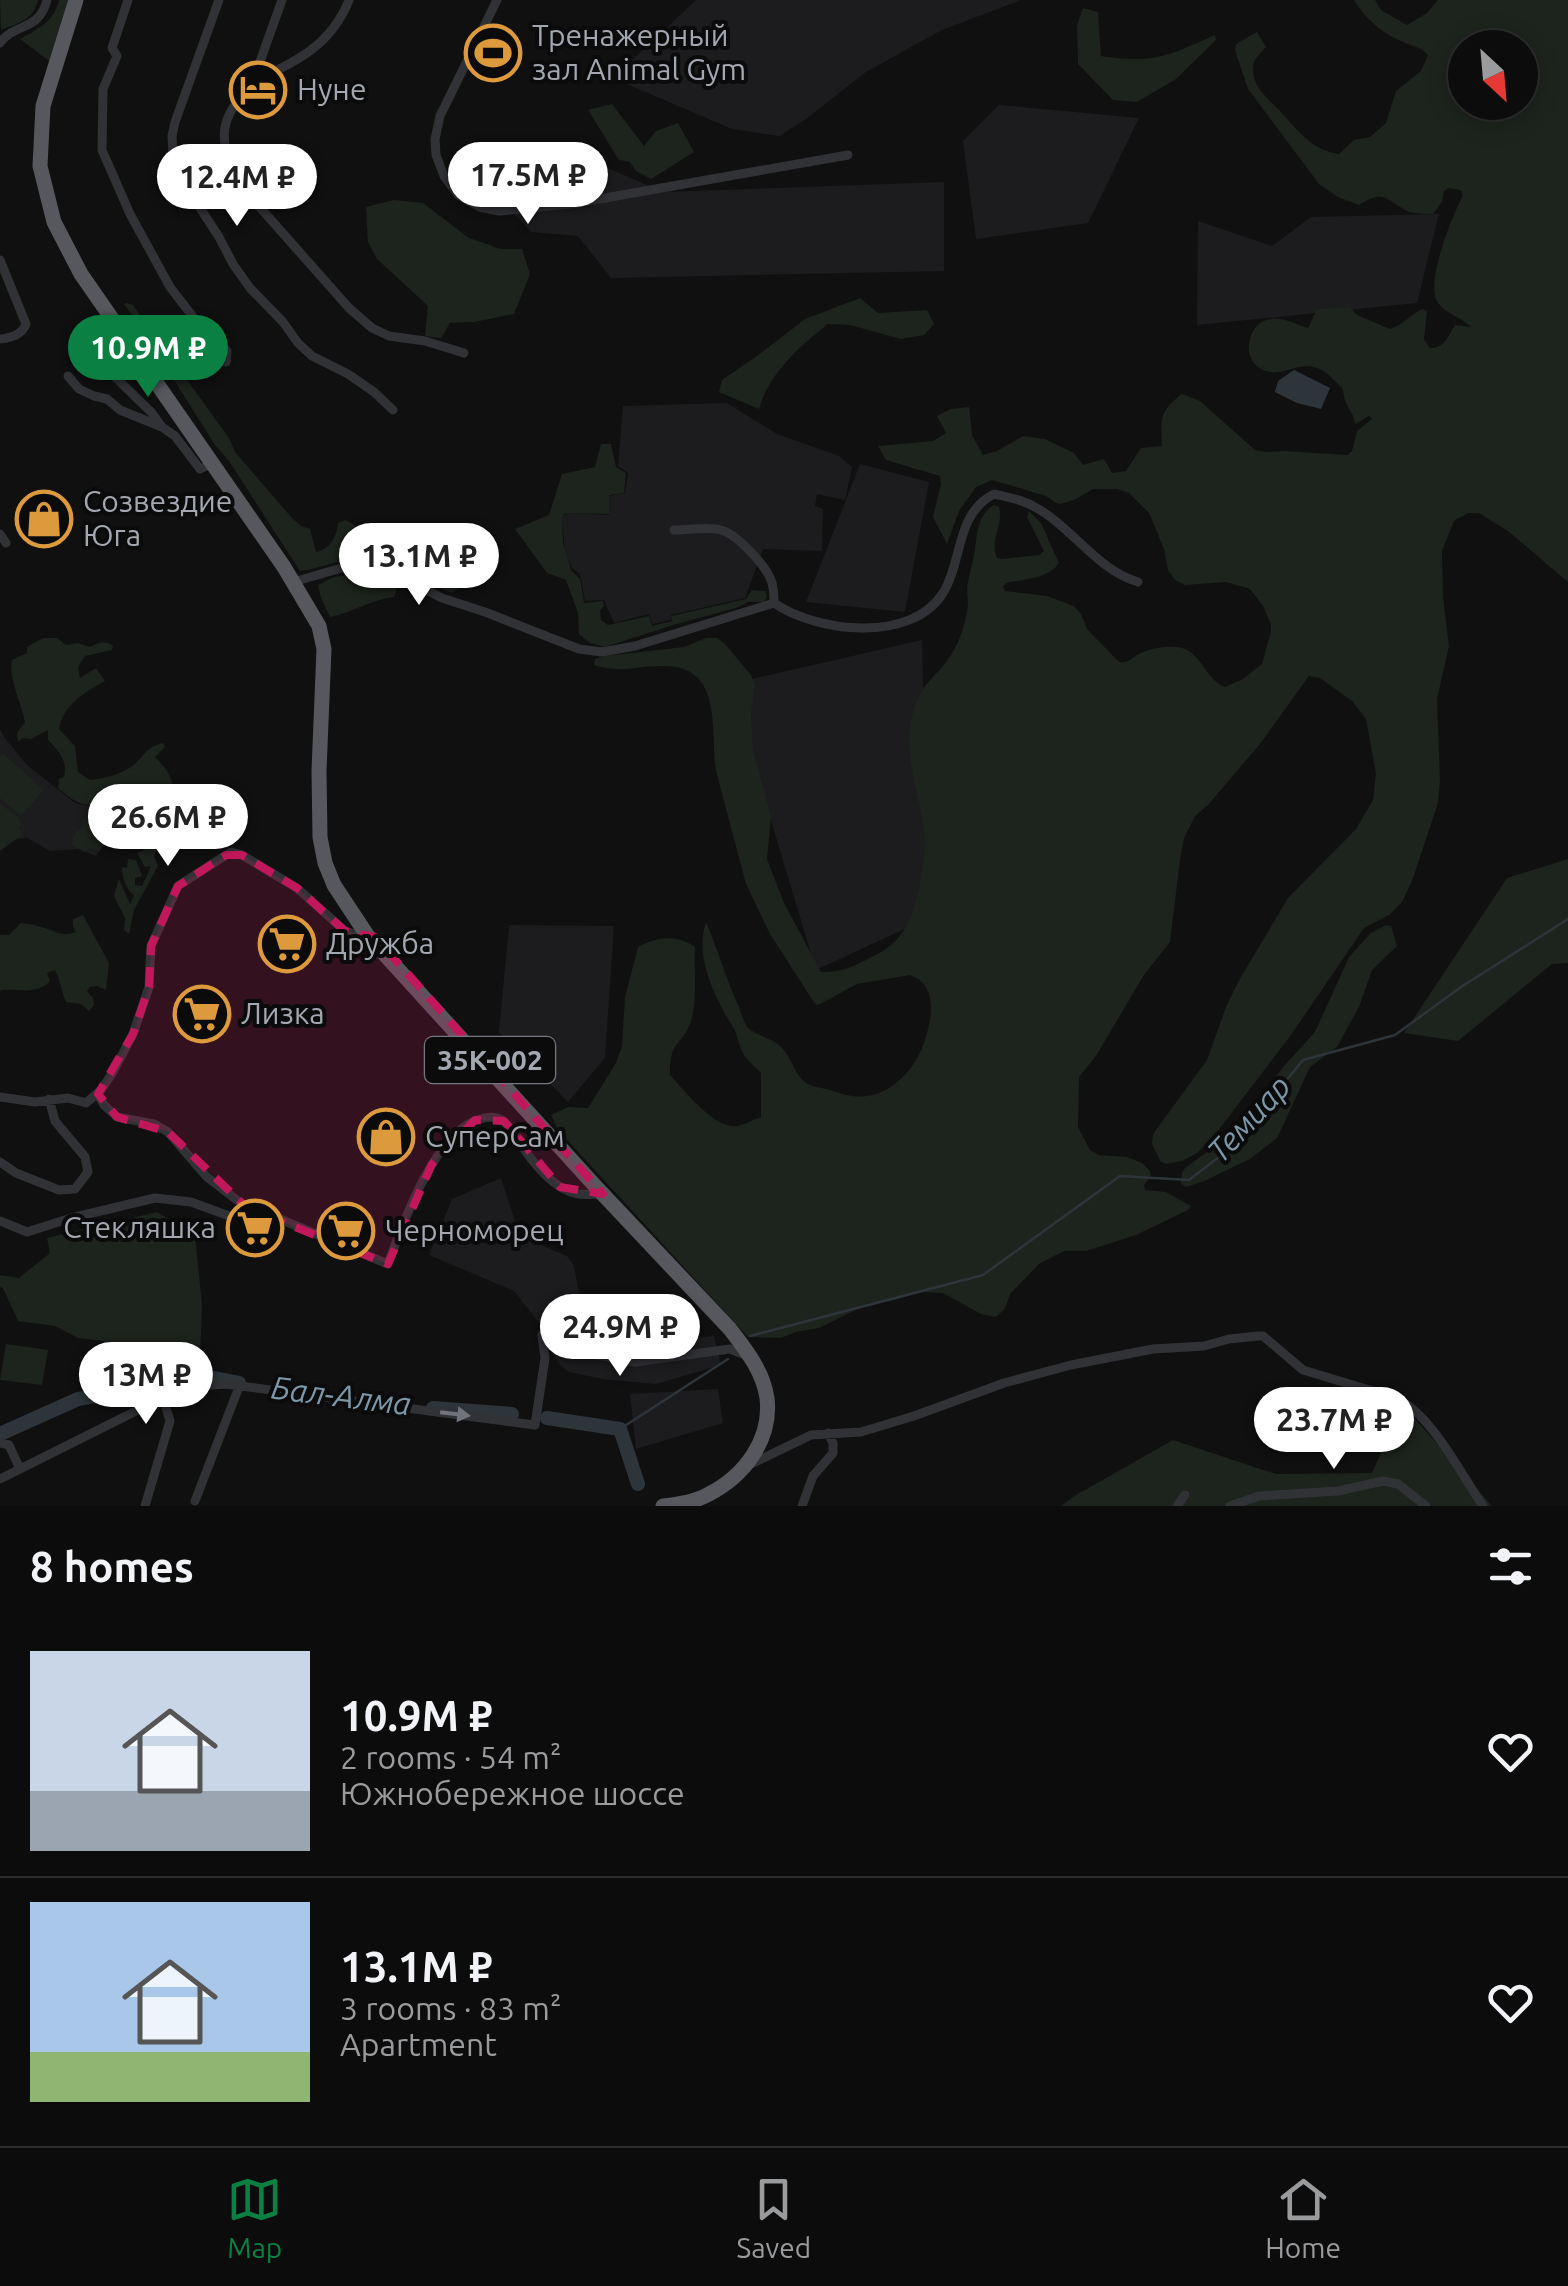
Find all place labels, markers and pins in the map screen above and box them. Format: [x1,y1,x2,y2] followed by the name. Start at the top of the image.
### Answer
[532,18,746,86] place label: Тренажерный зал Animal Gym
[463,23,523,83] sports icon: Тренажерный зал Animal Gym
[228,60,288,120] hotel icon: Нуне
[297,72,366,106] place label: Нуне
[436,142,620,227] pin: 17.5M ₽
[145,144,329,229] pin: 12.4M ₽
[56,315,240,400] pin: 10.9M ₽
[83,484,232,552] place label: Созвездие Юга
[14,489,74,549] shop icon: Созвездие Юга
[327,523,511,608] pin: 13.1M ₽
[76,784,260,869] pin: 26.6M ₽
[257,914,317,974] supermarket icon: Дружба
[326,926,434,960] place label: Дружба
[172,984,232,1044] supermarket icon: Лизка
[241,996,325,1030] place label: Лизка
[356,1107,416,1167] shop icon: СуперСам
[425,1119,565,1153] place label: СуперСам
[225,1198,285,1258] supermarket icon: Стекляшка
[316,1201,376,1261] supermarket icon: Черноморец
[63,1210,216,1244] place label: Стекляшка
[385,1213,564,1247] place label: Черноморец
[528,1294,712,1379] pin: 24.9M ₽
[76,1342,216,1427] pin: 13M ₽
[1242,1387,1426,1472] pin: 23.7M ₽

